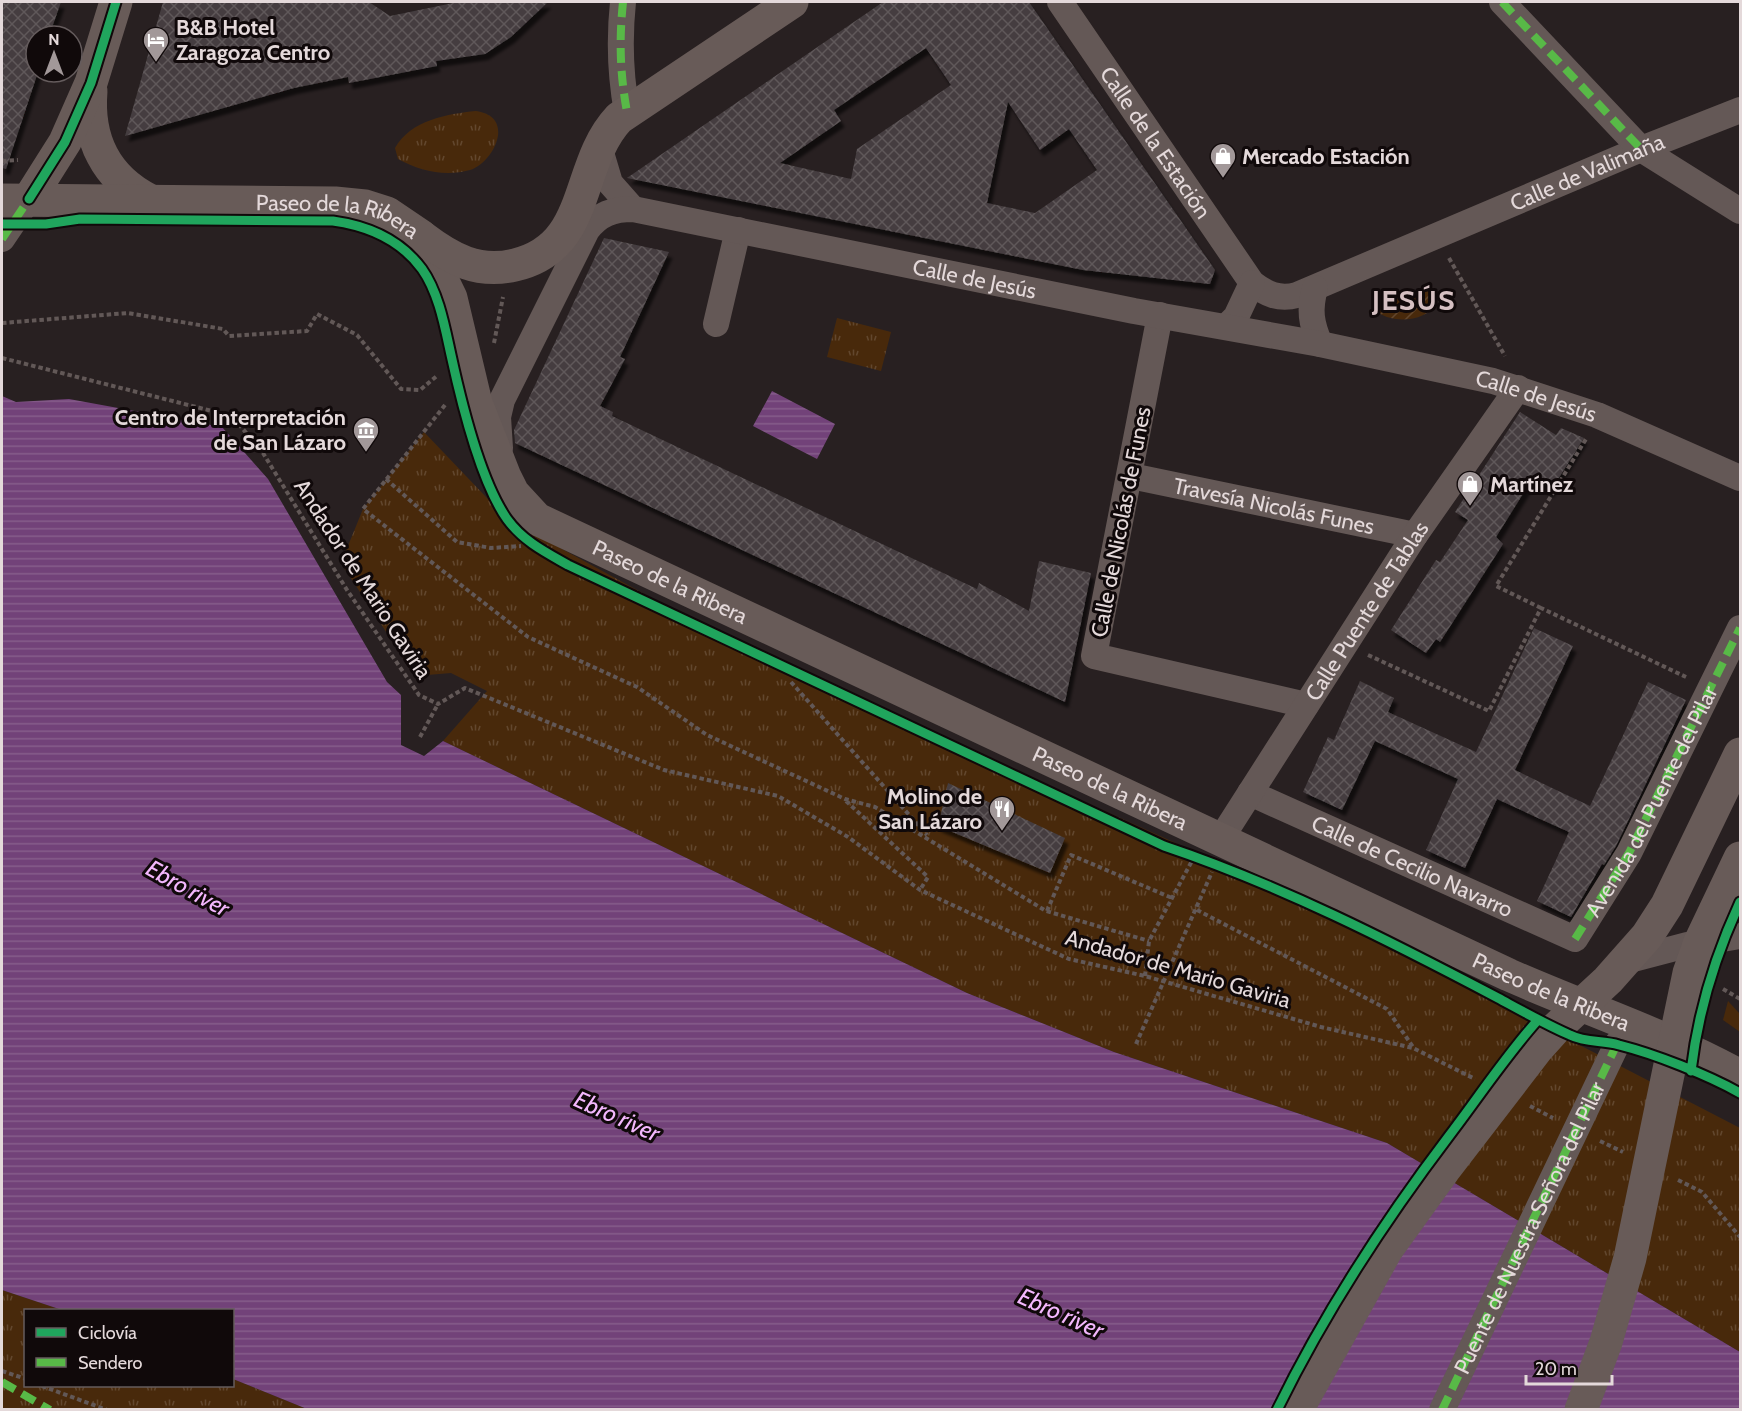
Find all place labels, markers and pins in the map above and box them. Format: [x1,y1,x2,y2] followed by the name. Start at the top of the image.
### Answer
[176,14,330,66] place label: B&B Hotel Zaragoza Centro
[141,25,171,63] hotel icon: B&B Hotel Zaragoza Centro
[1208,141,1238,179] shop icon: Mercado Estación
[1242,143,1410,170] place label: Mercado Estación
[115,404,346,456] place label: Centro de Interpretación de San Lázaro
[351,415,381,453] museum icon: Centro de Interpretación de San Lázaro
[1455,469,1485,507] shop icon: Martínez
[1490,471,1574,498] place label: Martínez
[878,783,982,835] place label: Molino de San Lázaro
[987,794,1017,832] restaurant icon: Molino de San Lázaro

